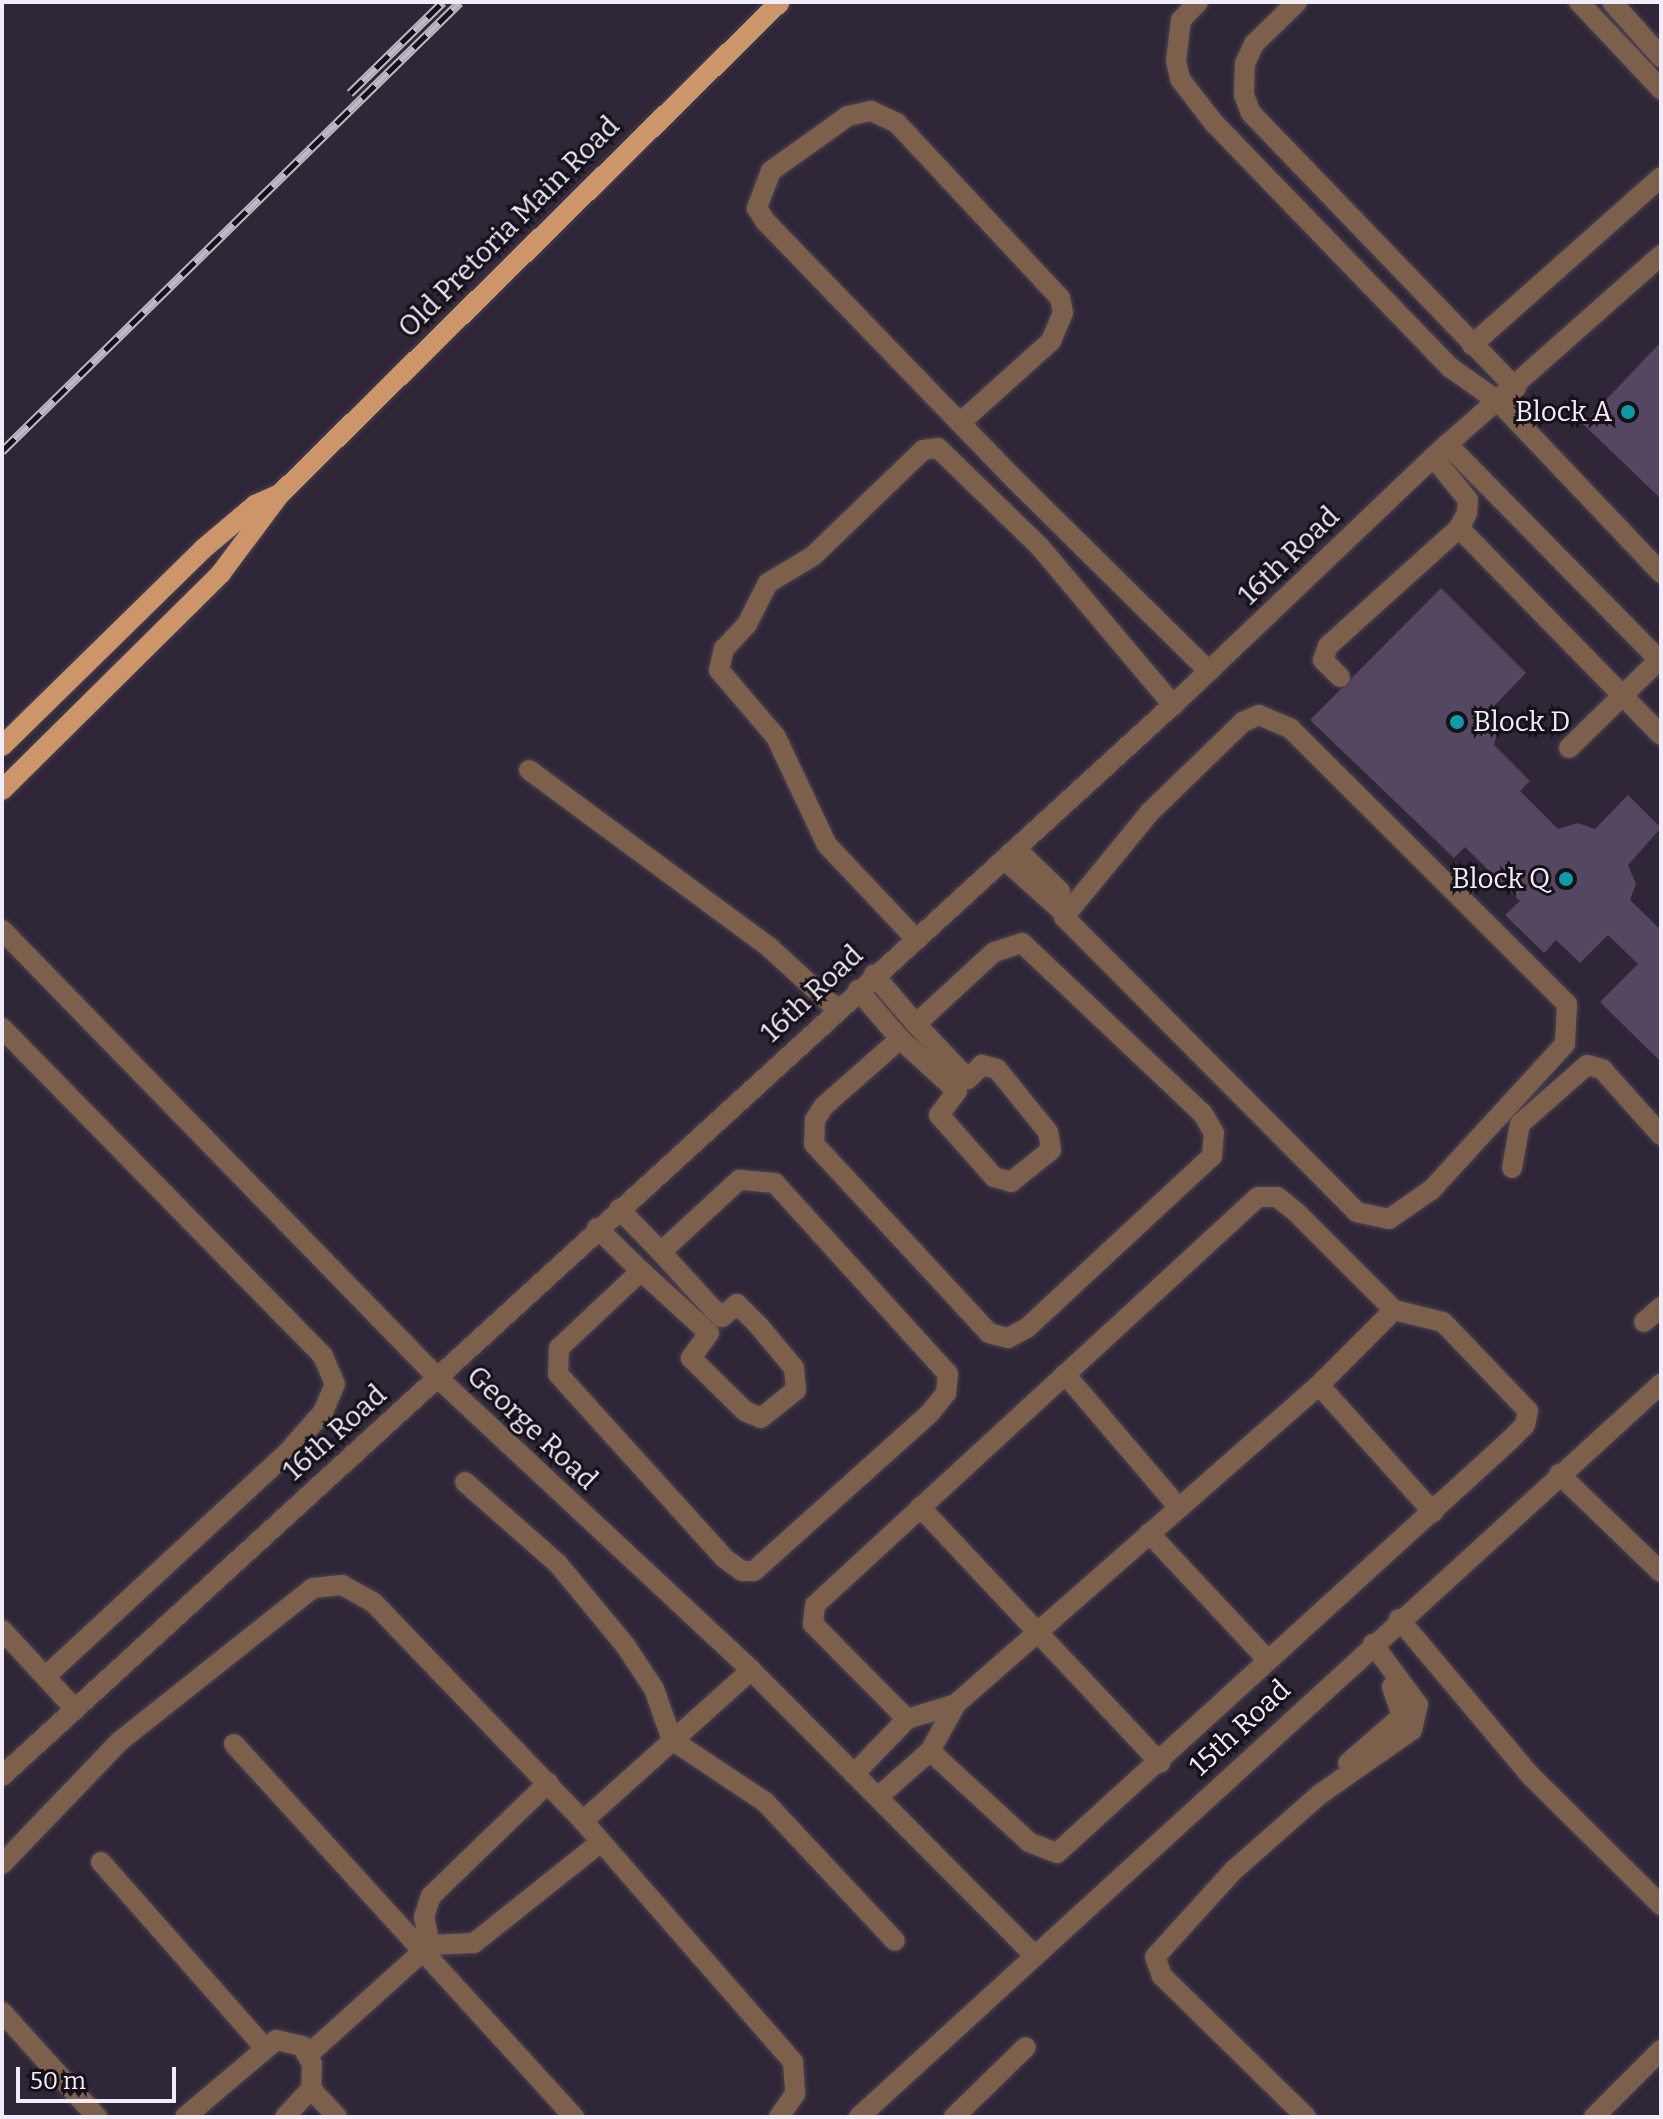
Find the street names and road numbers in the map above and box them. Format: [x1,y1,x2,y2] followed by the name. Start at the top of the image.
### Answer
[392,110,626,344] street label: Old Pretoria Main Road
[1232,500,1346,612] street label: 16th Road
[754,939,870,1049] street label: 16th Road
[460,1359,604,1497] street label: George Road
[277,1378,393,1488] street label: 16th Road
[1183,1673,1297,1783] street label: 15th Road

